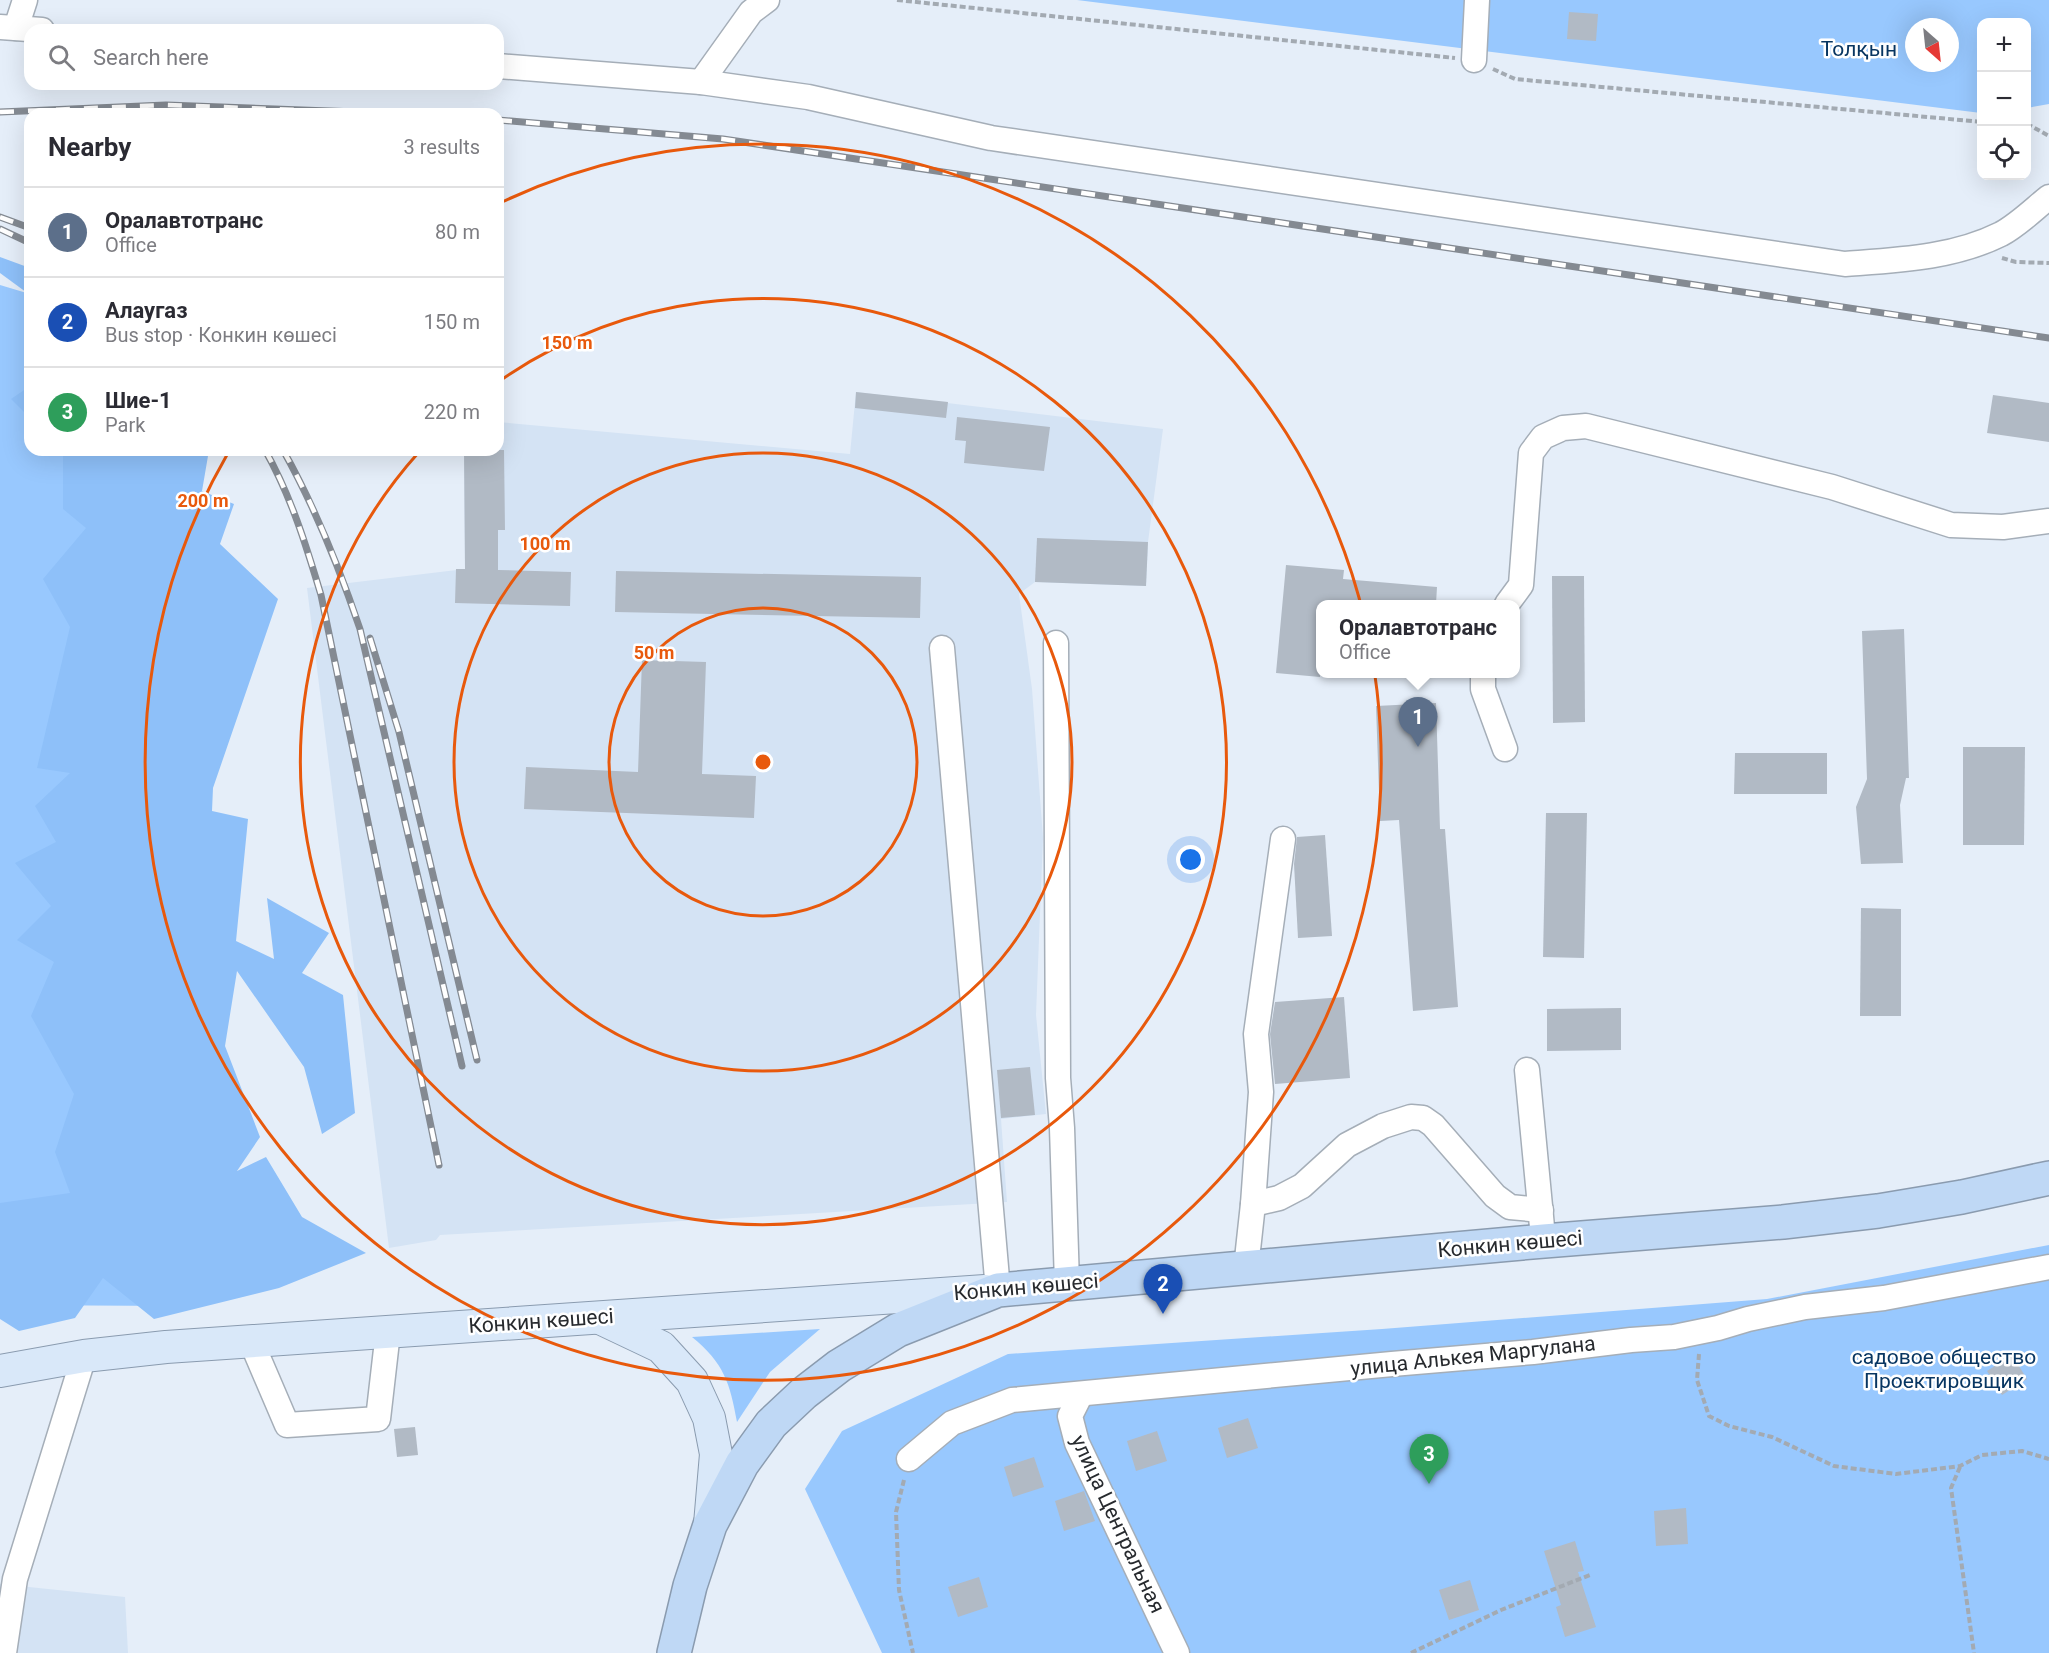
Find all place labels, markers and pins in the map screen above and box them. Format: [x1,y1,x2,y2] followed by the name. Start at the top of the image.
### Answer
[1398,698,1438,747] pin: 1
[753,752,773,772] centre of rings
[1144,1264,1182,1314] pin: 2
[1410,1434,1448,1484] pin: 3

